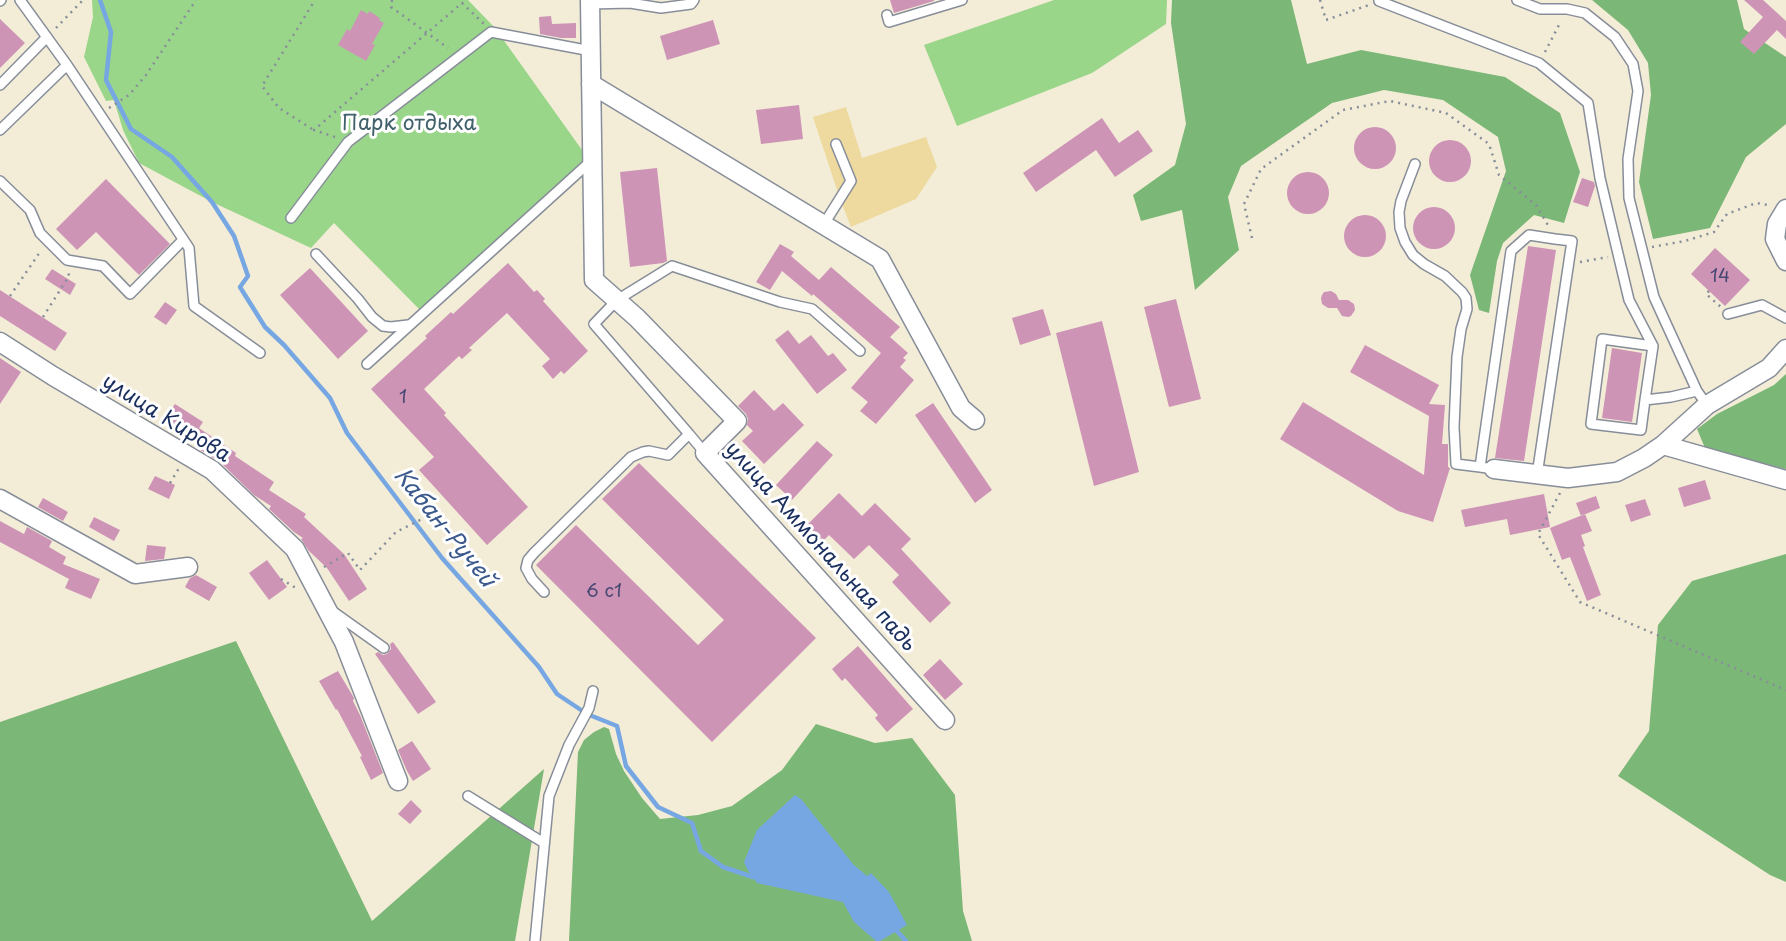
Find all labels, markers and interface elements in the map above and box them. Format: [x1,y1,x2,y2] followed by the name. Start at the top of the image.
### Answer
[342,111,476,137] park label: Парк отдыха
[1710,266,1730,288] house number: 14
[97,369,235,469] street label: улица Кирова
[399,387,407,409] house number: 1
[719,437,921,657] street label: улица Аммональная падь
[387,462,501,594] water label: Кабан-Ручей
[586,581,622,603] house number: 6 с1

